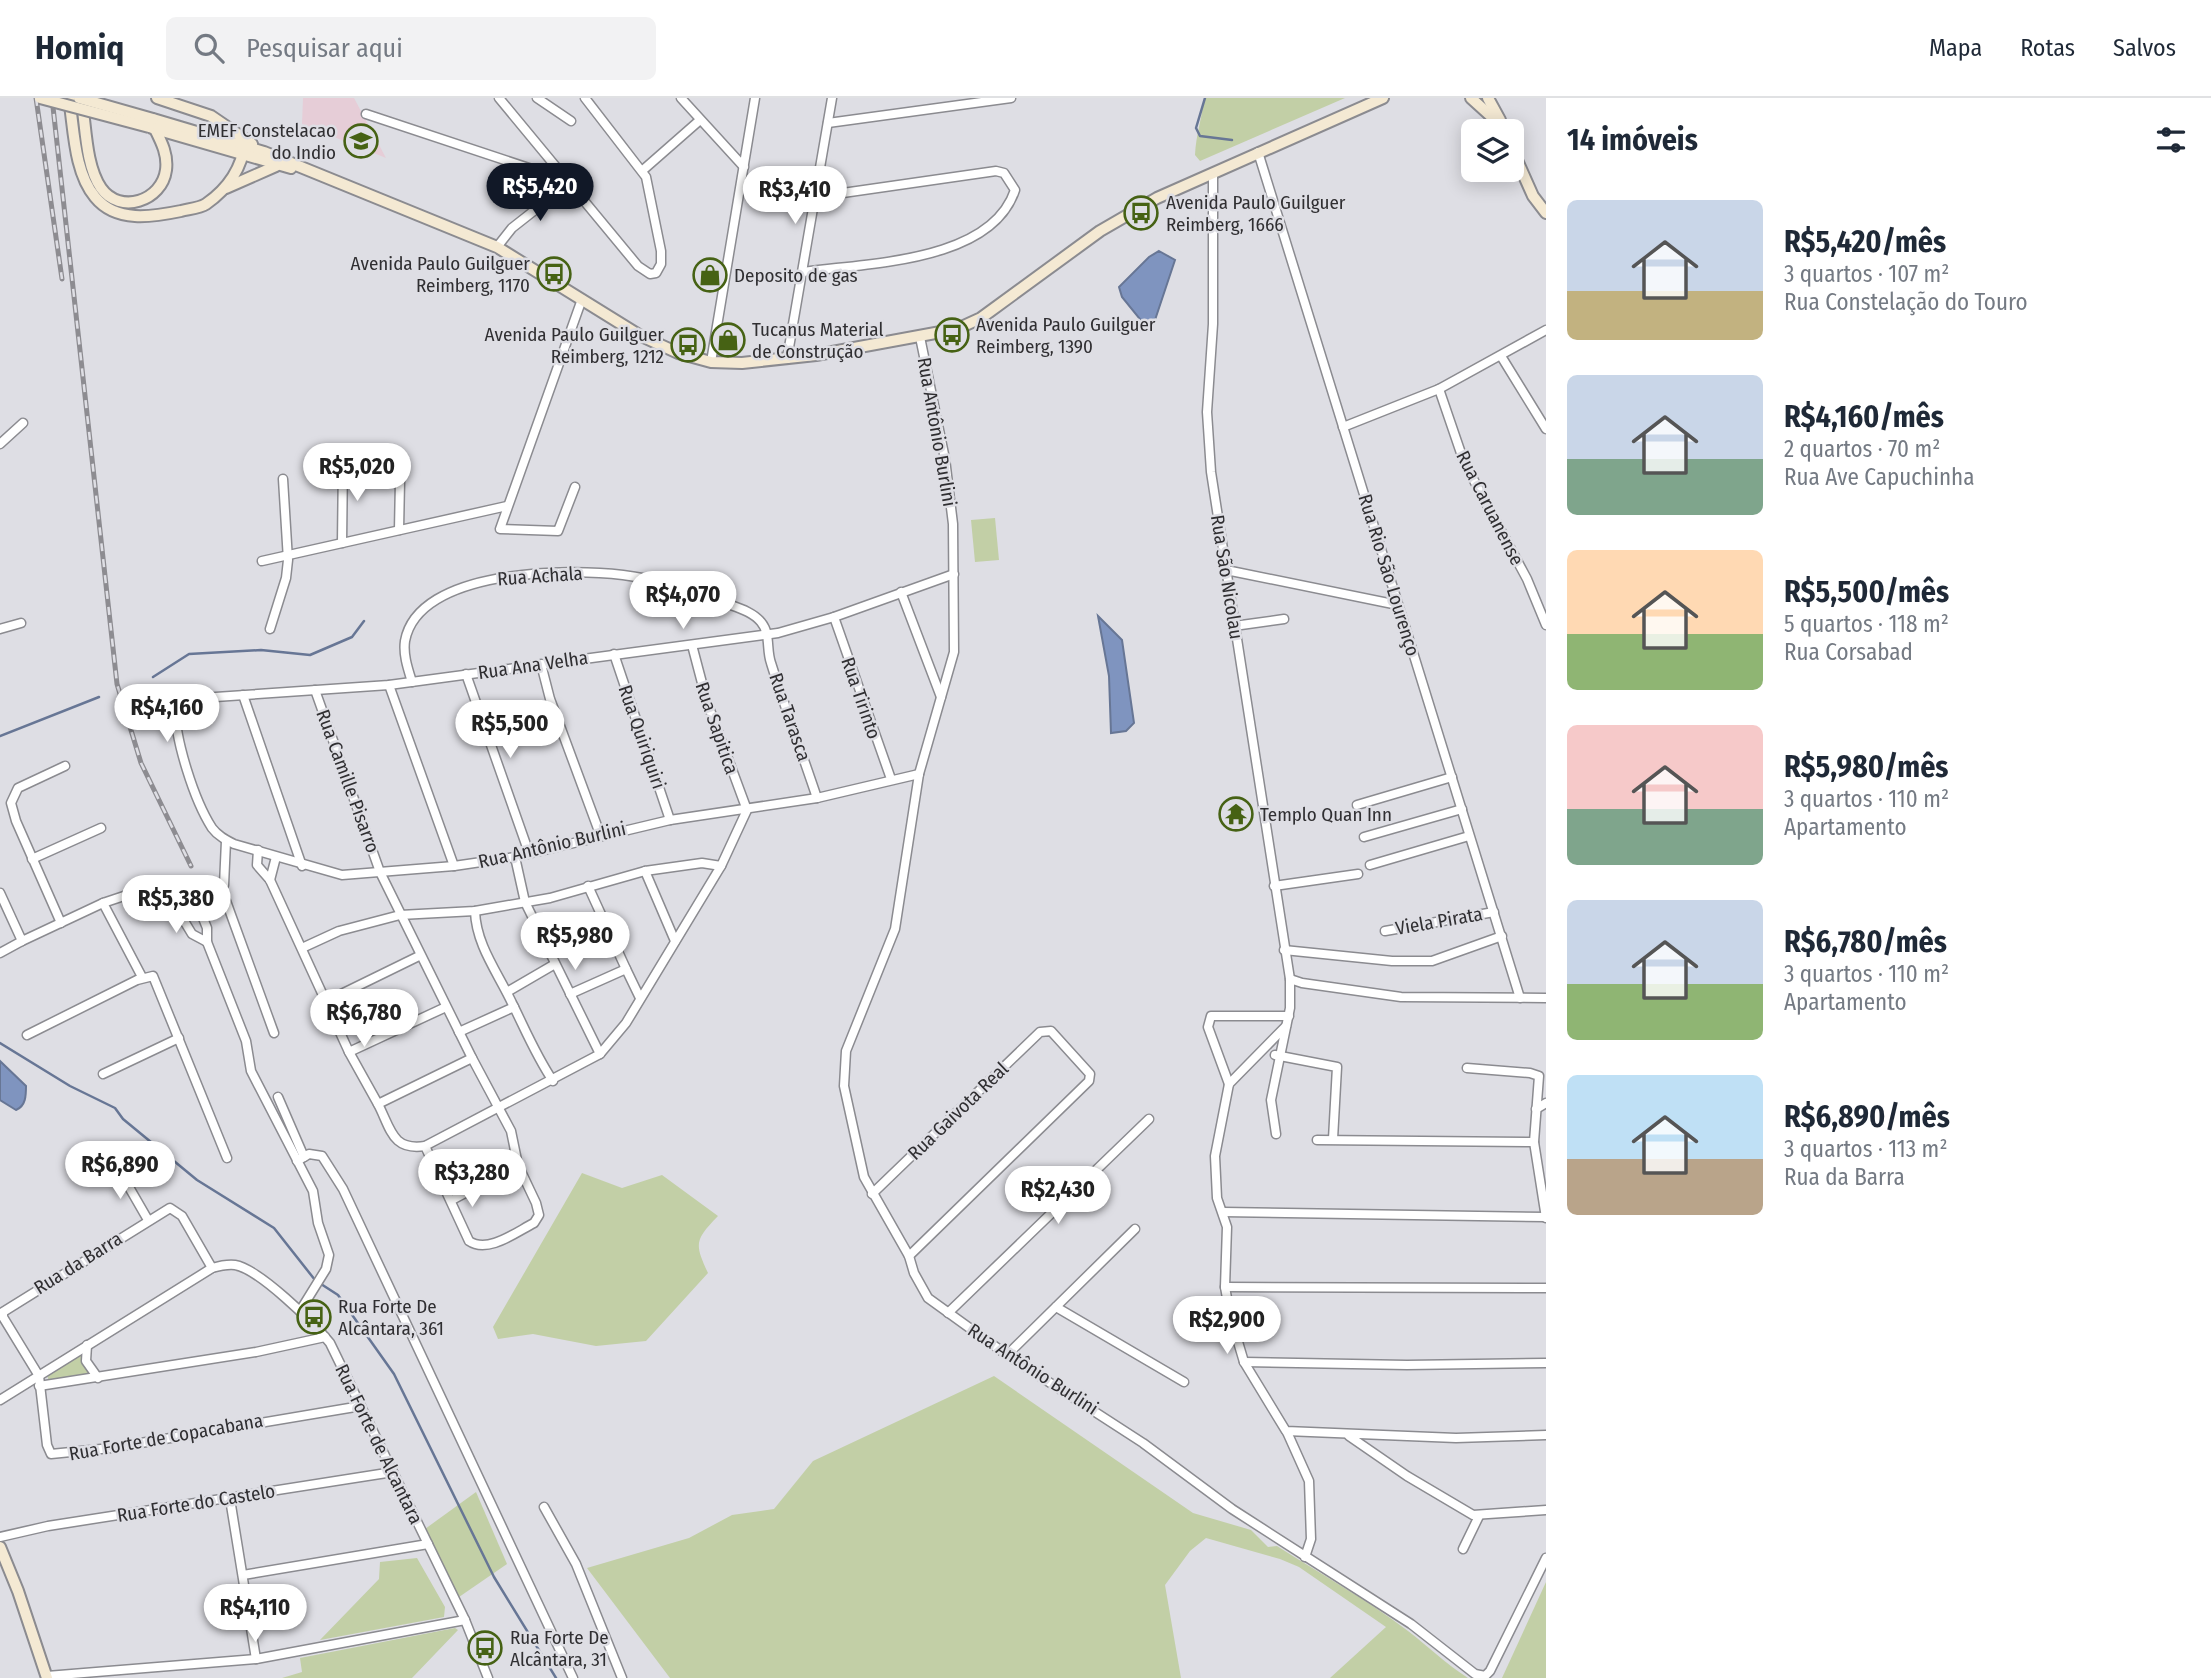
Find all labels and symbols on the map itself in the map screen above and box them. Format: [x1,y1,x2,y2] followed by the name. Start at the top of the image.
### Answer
[198,119,336,164] place label: EMEF Constelacao do Indio
[342,122,380,160] school or university icon: EMEF Constelacao do Indio
[475,164,605,223] pin: R$5,420
[730,166,860,226] pin: R$3,410
[1166,191,1346,236] place label: Avenida Paulo Guilguer Reimberg, 1666
[1122,194,1160,232] bus stop icon: Avenida Paulo Guilguer Reimberg, 1666
[351,252,530,297] place label: Avenida Paulo Guilguer Reimberg, 1170
[535,255,573,293] bus stop icon: Avenida Paulo Guilguer Reimberg, 1170
[691,256,729,294] shop icon: Deposito de gas
[734,264,858,287] place label: Deposito de gas
[976,313,1156,358] place label: Avenida Paulo Guilguer Reimberg, 1390
[933,316,971,354] bus stop icon: Avenida Paulo Guilguer Reimberg, 1390
[752,318,883,363] place label: Tucanus Material de Construção
[709,321,747,359] shop icon: Tucanus Material de Construção
[485,323,664,368] place label: Avenida Paulo Guilguer Reimberg, 1212
[669,326,707,364] bus stop icon: Avenida Paulo Guilguer Reimberg, 1212
[913,356,961,508] street label: Rua Antônio Burlini
[292,444,422,503] pin: R$5,020
[1451,447,1529,569] street label: Rua Caruanense
[1353,491,1425,659] street label: Rua Rio São Lourenço
[1206,513,1248,641] street label: Rua São Nicolau
[497,562,583,590] street label: Rua Achala
[618,572,748,631] pin: R$4,070
[477,646,589,684] street label: Rua Ana Velha
[836,654,886,742] street label: Rua Tirinto
[764,670,816,764] street label: Rua Tarasca
[691,679,743,777] street label: Rua Sapitica
[613,682,671,792] street label: Rua Quiriquiri
[102,684,232,744] pin: R$4,160
[445,700,575,760] pin: R$5,500
[311,706,385,856] street label: Rua Camille Pisarro
[1217,795,1255,833] temple icon: Templo Quan Inn
[1260,803,1392,826] place label: Templo Quan Inn
[476,817,628,873] street label: Rua Antônio Burlini
[111,876,241,935] pin: R$5,380
[1394,902,1484,940] street label: Viela Pirata
[510,912,640,972] pin: R$5,980
[299,990,429,1049] pin: R$6,780
[903,1057,1013,1165] street label: Rua Gaivota Real
[55,1142,185,1201] pin: R$6,890
[407,1150,537,1209] pin: R$3,280
[993,1166,1123,1226] pin: R$2,430
[30,1227,126,1299] street label: Rua da Barra
[338,1295,444,1340] place label: Rua Forte De Alcântara, 361
[1162,1296,1292,1356] pin: R$2,900
[295,1298,333,1336] bus stop icon: Rua Forte De Alcântara, 361
[963,1318,1103,1420] street label: Rua Antônio Burlini
[330,1360,428,1528] street label: Rua Forte de Alcantara
[67,1409,265,1465] street label: Rua Forte de Copacabana
[115,1479,277,1527] street label: Rua Forte do Castelo
[190,1584,320,1644] pin: R$4,110
[510,1626,609,1671] place label: Rua Forte De Alcântara, 31
[466,1629,504,1667] bus stop icon: Rua Forte De Alcântara, 31

